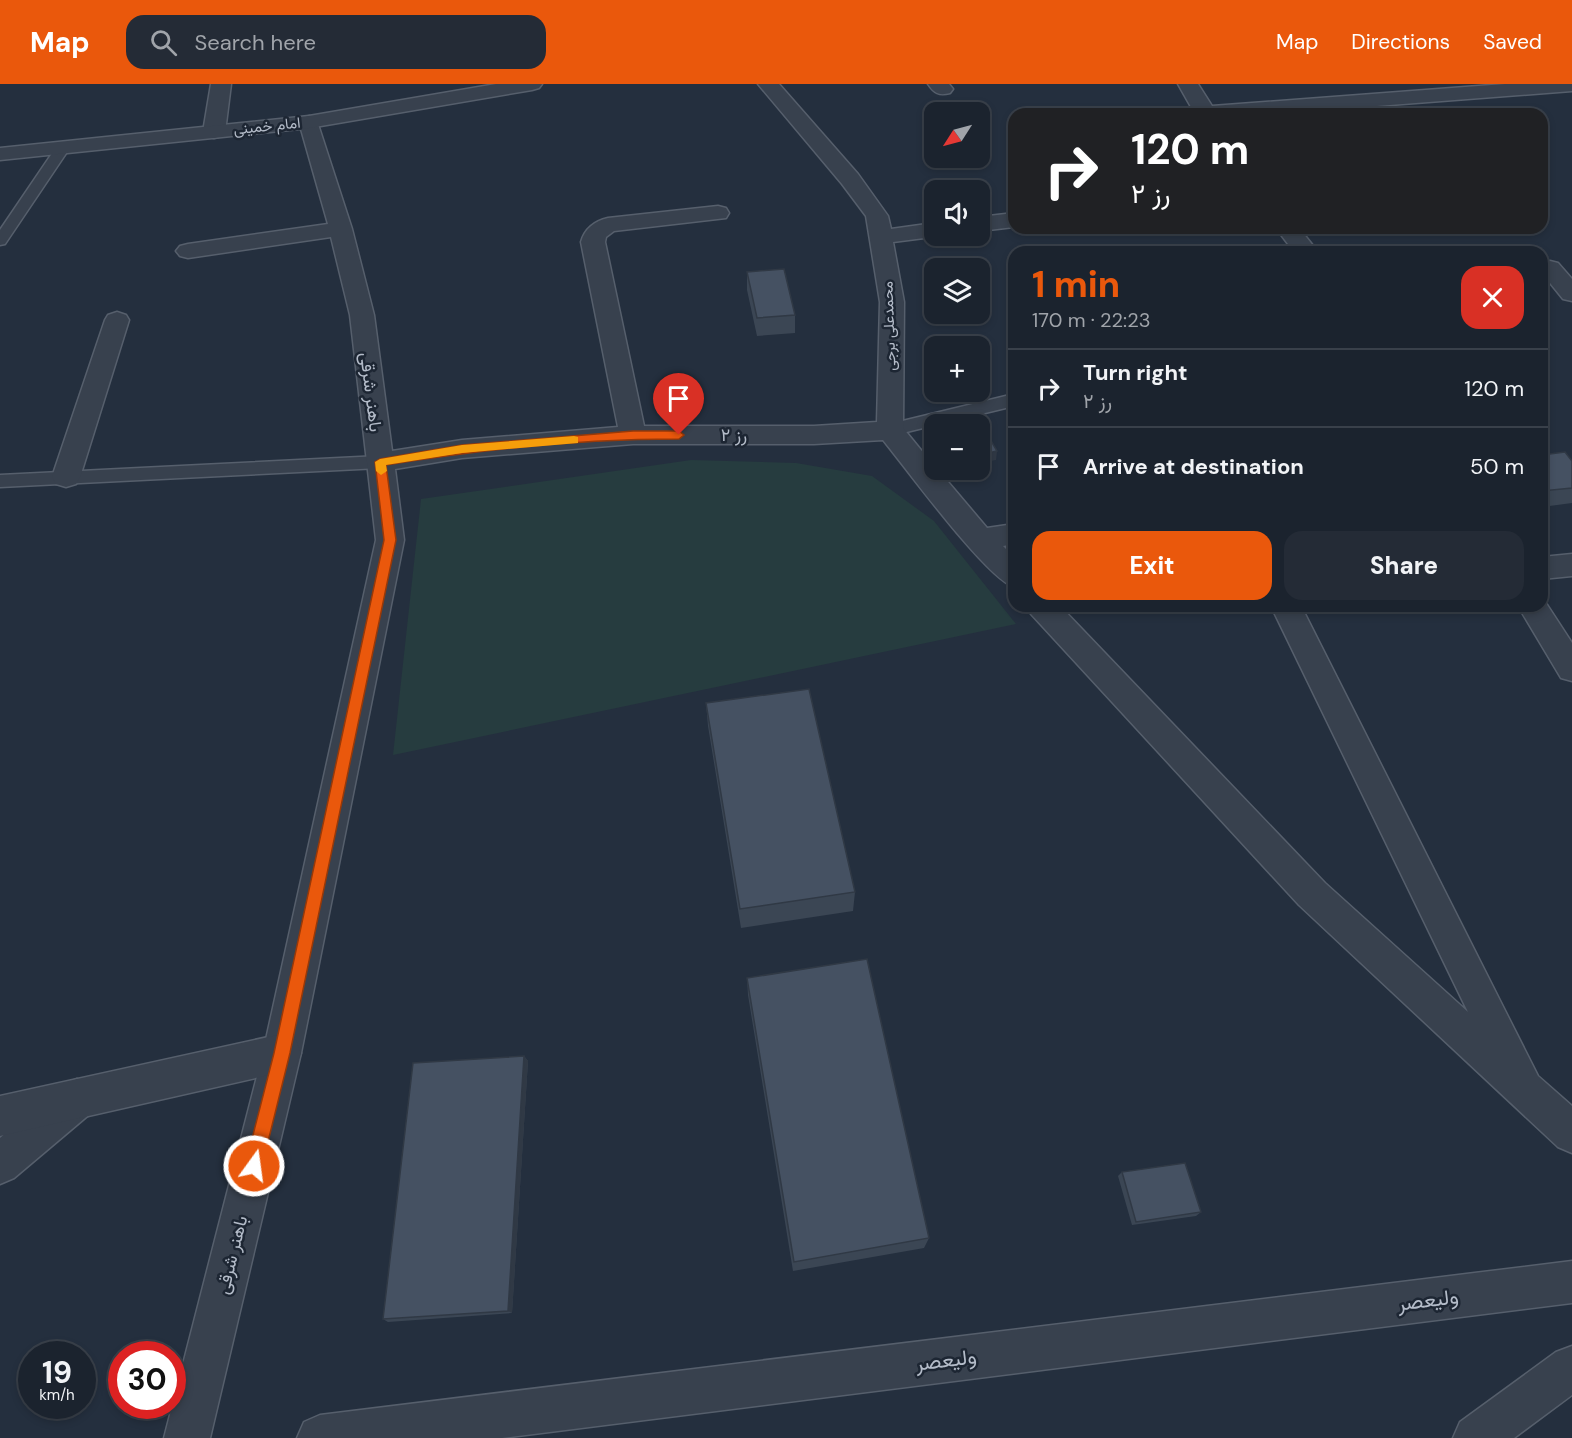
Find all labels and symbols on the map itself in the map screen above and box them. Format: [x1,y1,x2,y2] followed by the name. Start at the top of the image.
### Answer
[924,102,990,168] north arrow
[233,113,301,139] street label: امام خمینی
[877,281,901,371] street label: محمدعلی برجی
[354,351,388,433] street label: باهنر شرقی
[653,373,704,435] pin
[721,423,747,447] street label: رز ۲
[222,1134,286,1198] position arrow
[211,1213,253,1297] street label: باهنر شرقی
[1395,1282,1460,1318] street label: ولیعصر
[108,1341,186,1419] speed limit sign: 30
[913,1342,978,1378] street label: ولیعصر

